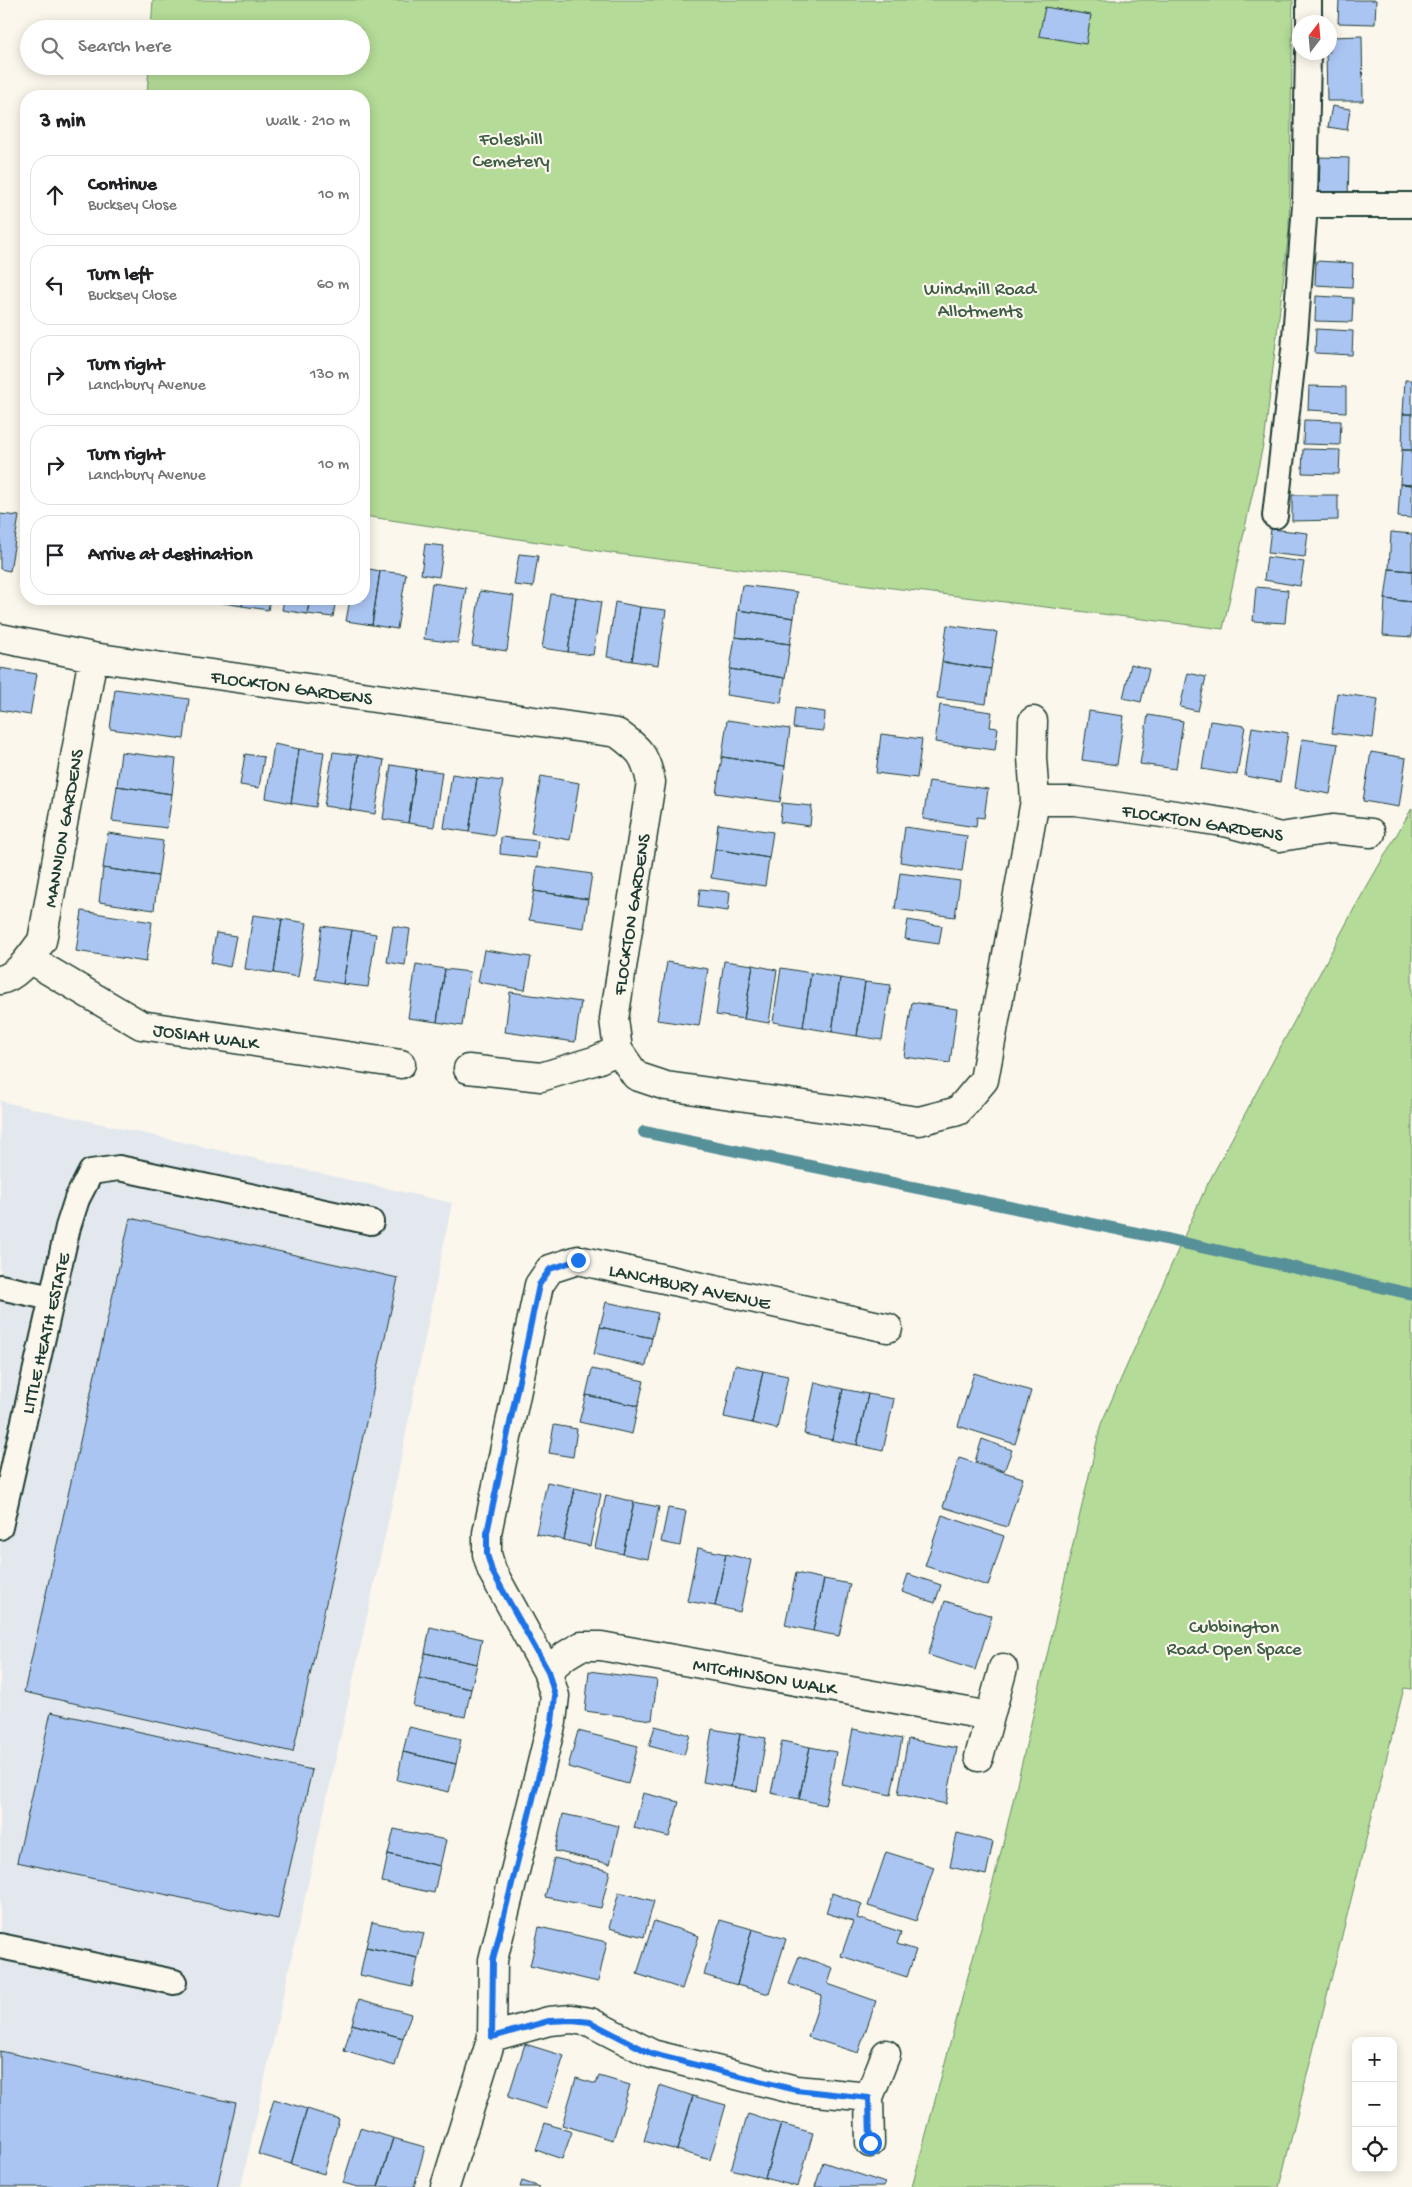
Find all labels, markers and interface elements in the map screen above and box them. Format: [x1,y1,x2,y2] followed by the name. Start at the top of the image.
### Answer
[1292,15,1337,60] north arrow
[20,20,370,75] search box
[38,34,66,62] icon: search
[78,36,172,59] text: Search here
[40,110,85,135] text: 3 min
[266,113,350,132] text: Walk · 210 m
[472,129,550,174] park label: Foleshill Cemetery
[88,174,157,197] text: Continue
[41,181,69,209] icon: ahead
[318,186,349,205] text: 10 m
[88,197,177,216] text: Bucksey Close
[88,264,152,287] text: Turn left
[41,271,69,299] icon: left
[317,276,349,295] text: 60 m
[924,279,1038,324] park label: Windmill Road Allotments
[88,287,177,306] text: Bucksey Close
[88,354,164,377] text: Turn right
[41,361,69,389] icon: right
[310,366,349,385] text: 130 m
[88,377,206,396] text: Lanchbury Avenue
[88,444,164,467] text: Turn right
[41,451,69,479] icon: right
[318,456,349,475] text: 10 m
[88,467,206,486] text: Lanchbury Avenue
[41,541,69,569] icon: arrive
[88,544,252,567] text: Arrive at destination
[208,667,374,712] street label: FLOCKTON GARDENS
[40,747,91,910] street label: MANNION GARDENS
[1119,800,1285,849] street label: FLOCKTON GARDENS
[609,832,658,998] street label: FLOCKTON GARDENS
[151,1020,262,1058] street label: JOSIAH WALK
[567,1249,590,1272] route end
[18,1250,77,1416] street label: LITTLE HEATH ESTATE
[606,1260,773,1317] street label: LANCHBURY AVENUE
[1166,1617,1302,1662] park label: Cubbington Road Open Space
[691,1655,840,1703] street label: MITCHINSON WALK
[1352,2037,1397,2172] map controls
[1352,2037,1397,2082] button: +
[1352,2082,1397,2127] button: −
[1352,2127,1397,2172] button: locate
[859,2132,882,2155] route start

